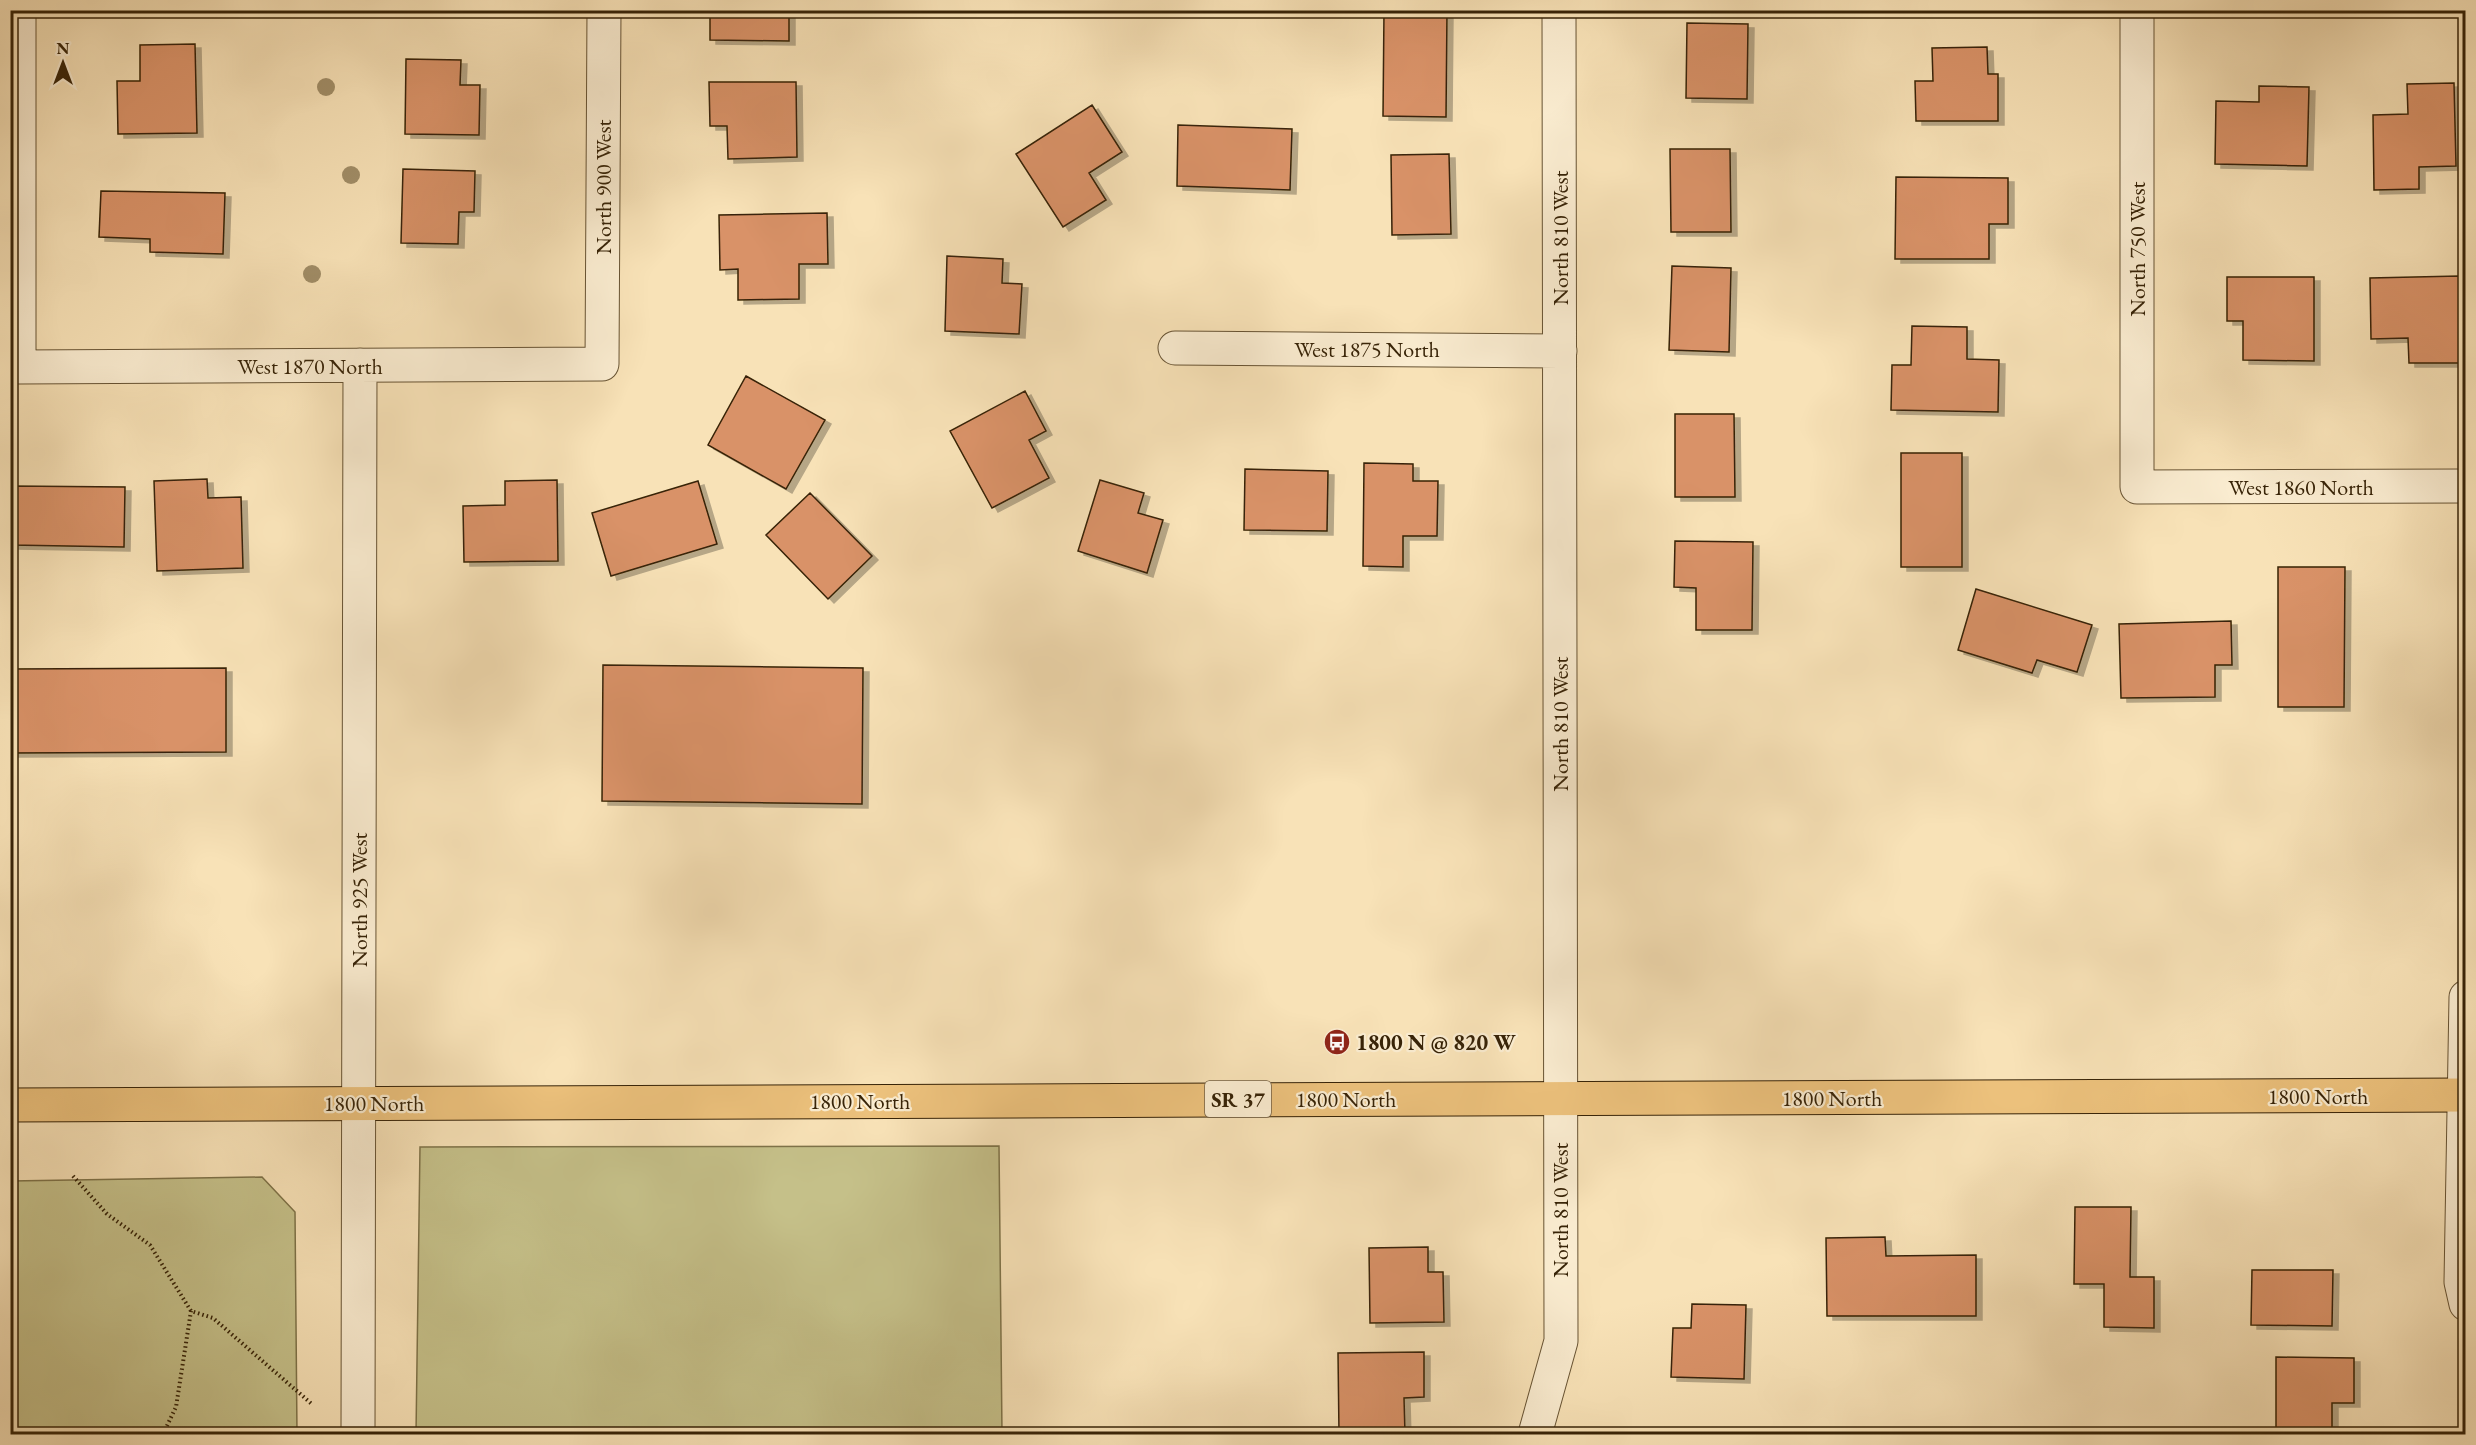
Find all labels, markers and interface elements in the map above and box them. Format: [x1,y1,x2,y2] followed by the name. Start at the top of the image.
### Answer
[33,33,93,93] north arrow
[57,38,70,59] text: N
[589,119,618,254] street label: North 900 West
[1546,170,1575,305] street label: North 810 West
[2123,181,2152,316] street label: North 750 West
[1294,335,1440,364] street label: West 1875 North
[237,352,383,381] street label: West 1870 North
[2228,473,2374,502] street label: West 1860 North
[1546,656,1575,791] street label: North 810 West
[345,832,374,967] street label: North 925 West
[1322,1027,1352,1057] bus stop icon: 1800 N @ 820 W
[1356,1028,1516,1057] place label: 1800 N @ 820 W
[1205,1081,1271,1117] road number: SR 37
[2268,1082,2368,1111] street label: 1800 North
[1782,1084,1882,1113] street label: 1800 North
[1296,1085,1396,1114] street label: 1800 North
[810,1087,910,1116] street label: 1800 North
[324,1089,424,1118] street label: 1800 North
[1546,1142,1575,1277] street label: North 810 West

